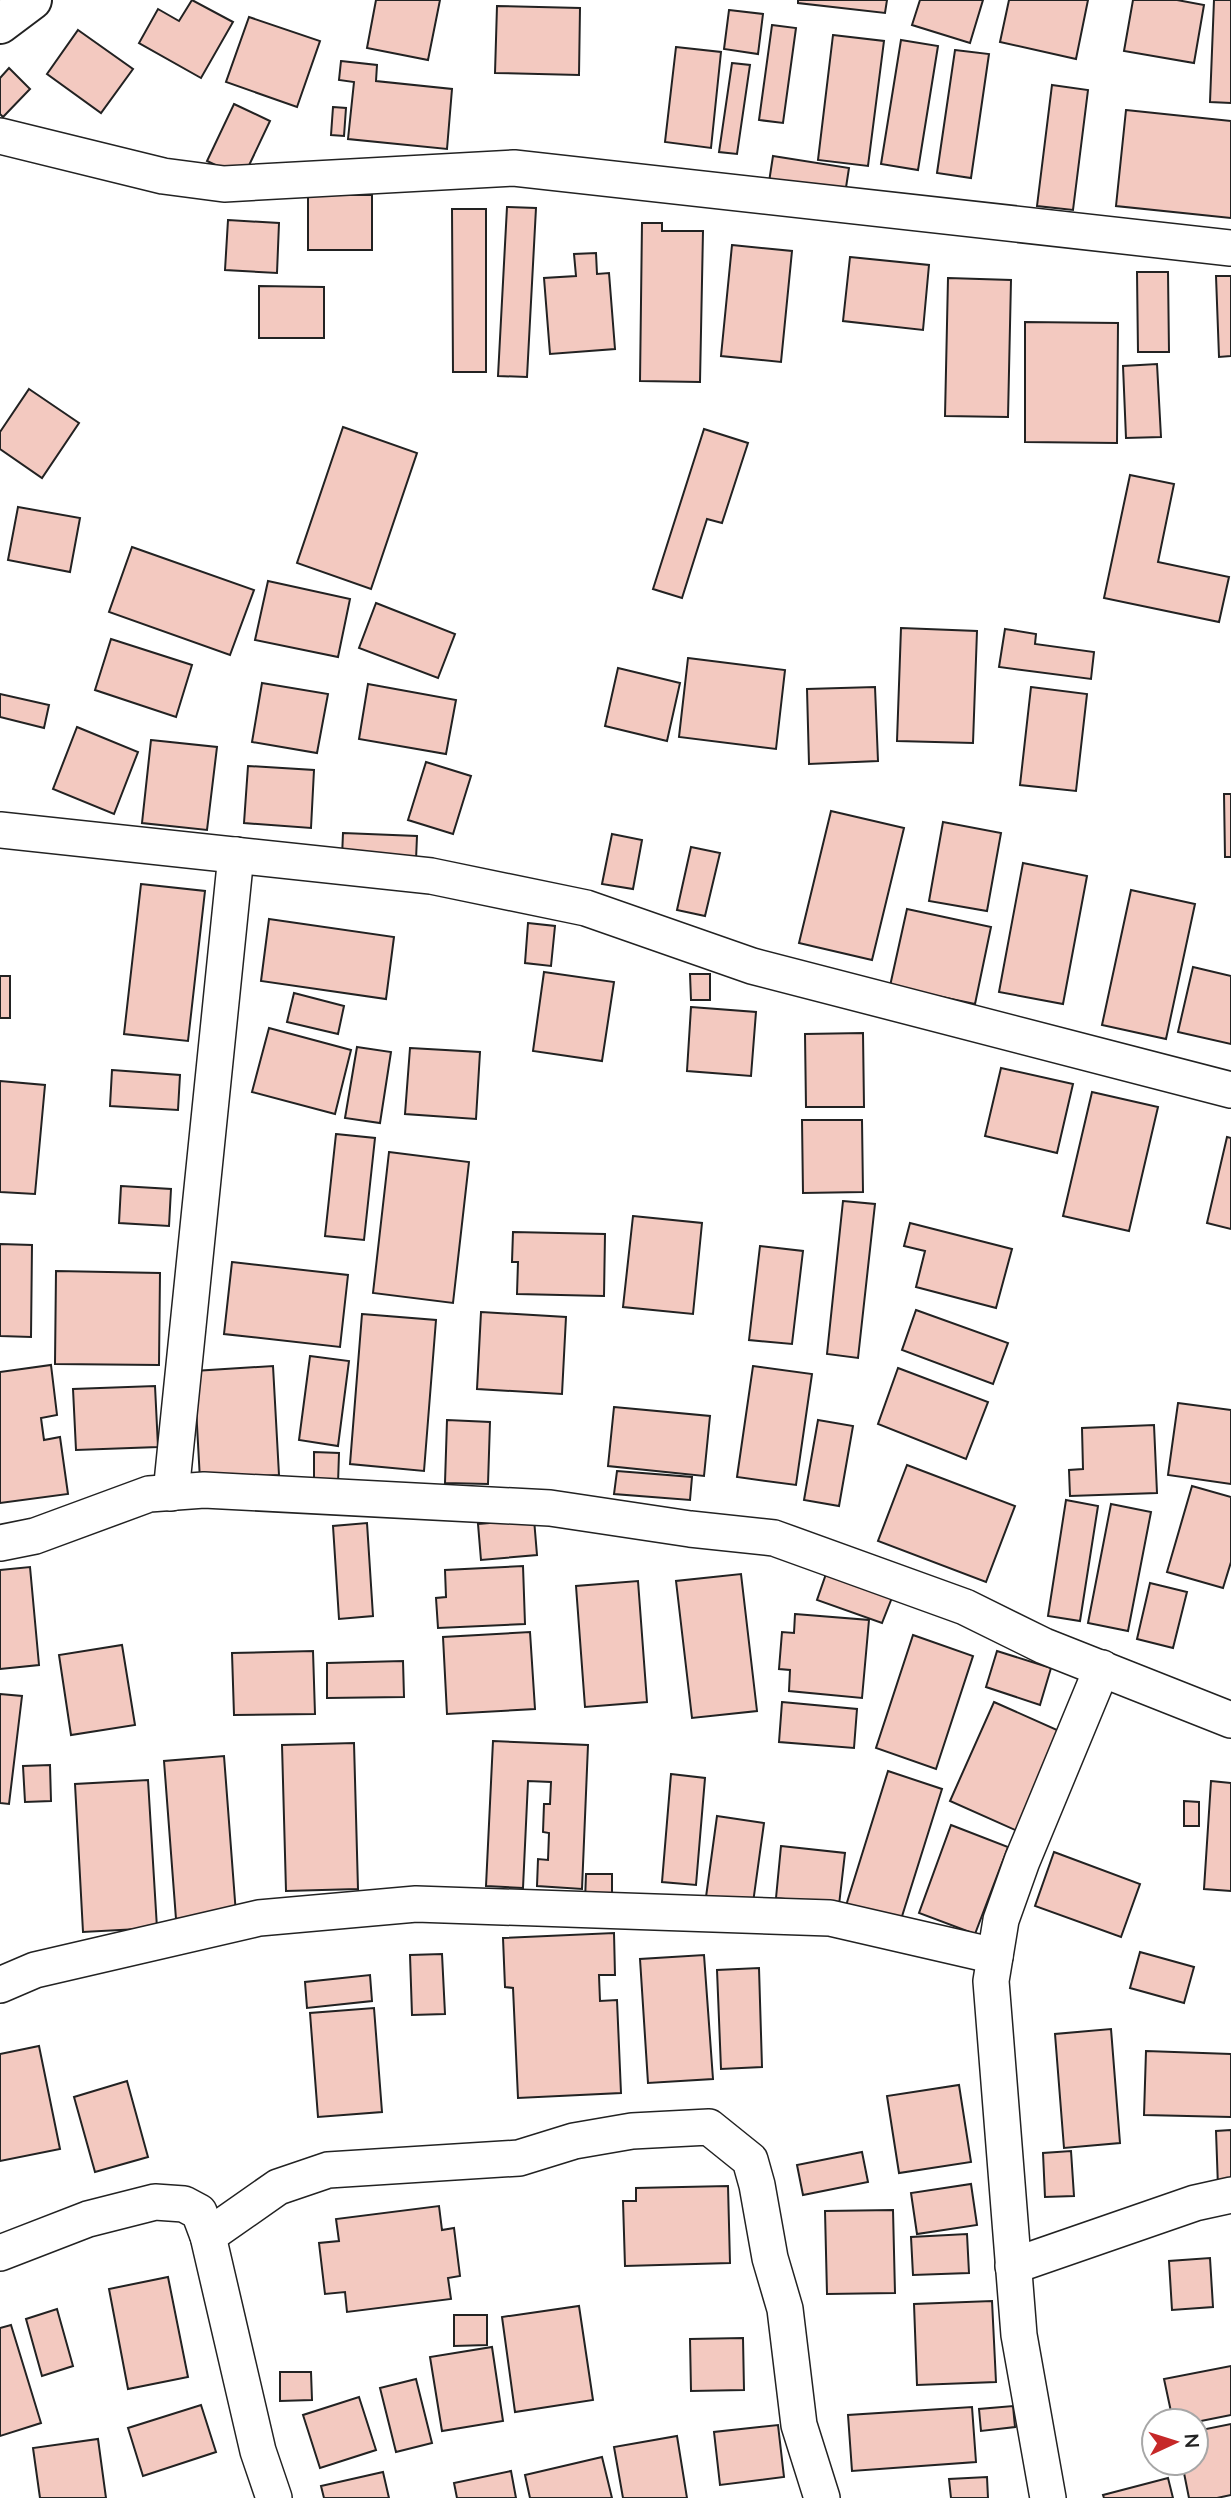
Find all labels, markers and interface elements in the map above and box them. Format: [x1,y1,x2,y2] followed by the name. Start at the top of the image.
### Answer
[1140,2407,1210,2477] north arrow
[1180,2433,1204,2449] text: N

